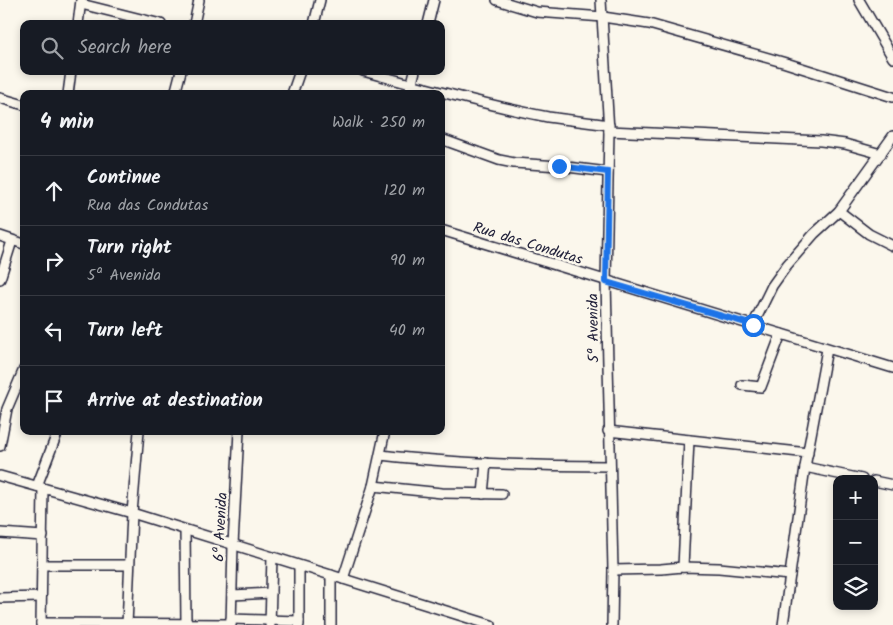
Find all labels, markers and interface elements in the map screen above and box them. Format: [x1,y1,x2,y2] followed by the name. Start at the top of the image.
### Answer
[20,20,445,75] search box
[78,33,172,63] text: Search here
[38,34,66,62] icon: search
[40,106,94,139] text: 4 min
[332,110,425,135] text: Walk · 250 m
[548,155,571,178] route end
[87,163,160,193] text: Continue
[40,177,68,205] icon: ahead
[384,178,425,203] text: 120 m
[87,193,208,218] text: Rua das Condutas
[470,216,586,272] street label: Rua das Condutas
[87,233,172,263] text: Turn right
[40,247,68,275] icon: right
[390,248,425,273] text: 90 m
[87,263,161,288] text: 5ª Avenida
[581,293,607,363] street label: 5ª Avenida
[742,314,765,337] route start
[87,316,162,346] text: Turn left
[40,317,68,345] icon: left
[389,318,425,343] text: 40 m
[87,386,263,416] text: Arrive at destination
[40,387,68,415] icon: arrive
[833,475,878,610] map controls
[833,475,878,520] button: +
[207,492,235,563] street label: 6ª Avenida
[833,520,878,565] button: −
[833,565,878,610] button: layers

